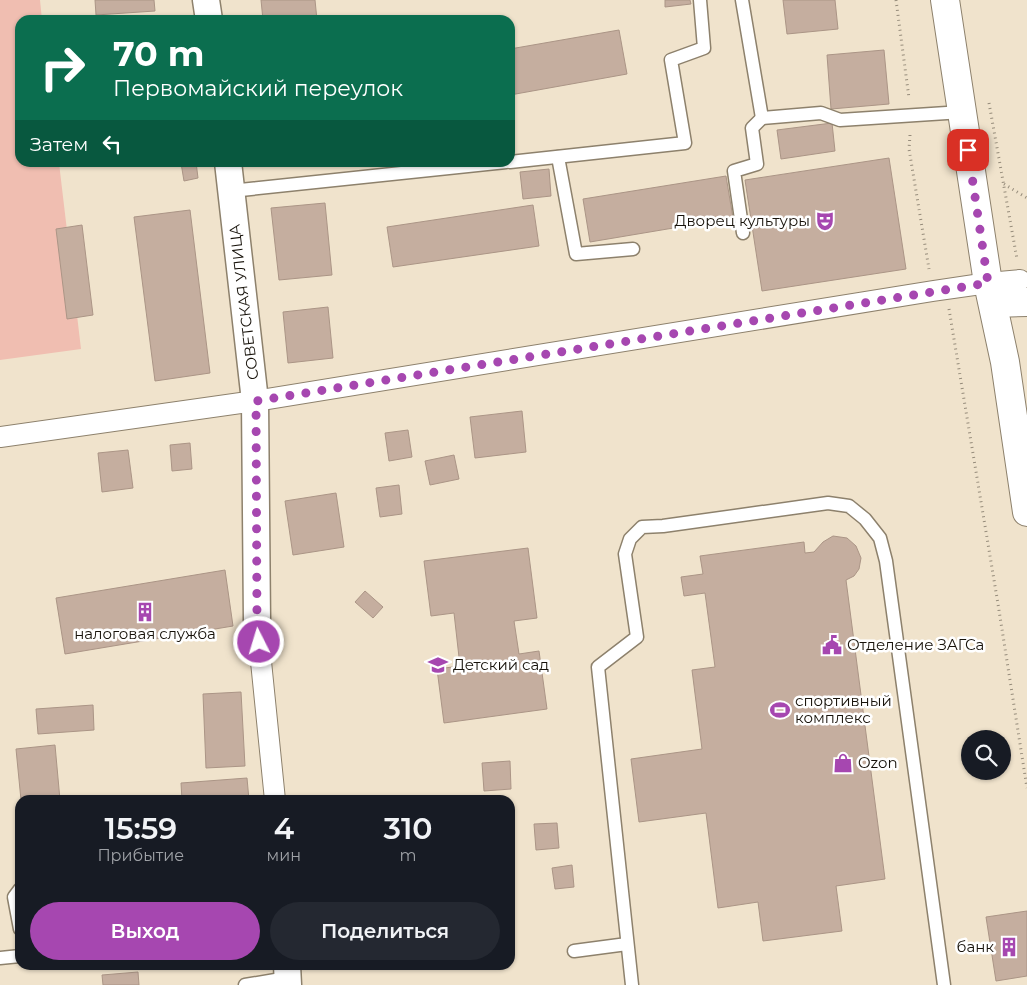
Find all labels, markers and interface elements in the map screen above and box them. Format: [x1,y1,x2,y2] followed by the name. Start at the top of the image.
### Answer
[113,32,204,75] text: 70 m
[30,35,95,100] icon: right
[113,75,403,102] text: Первомайский переулок
[947,129,989,171] pin
[98,130,126,158] icon: left
[30,133,88,156] text: Затем
[954,136,982,164] icon: arrive
[814,210,836,232] theatre icon: Дворец культуры
[675,211,810,230] place label: Дворец культуры
[225,223,262,381] street label: СОВЕТСКАЯ УЛИЦА
[134,601,156,623] building icon: налоговая служба
[232,615,284,667] position arrow
[74,624,216,643] place label: налоговая служба
[821,634,843,656] public building icon: Отделение ЗАГСа
[847,635,984,654] place label: Отделение ЗАГСа
[427,654,449,676] school or university icon: Детский сад
[453,655,549,674] place label: Детский сад
[795,691,892,727] place label: спортивный комплекс
[769,699,791,721] sports icon: спортивный комплекс
[961,730,1011,780] map controls
[961,730,1011,780] button: search
[832,752,854,774] shop icon: Ozon
[858,753,898,772] place label: Ozon
[105,810,177,847] text: 15:59
[274,810,294,847] text: 4
[383,810,433,847] text: 310
[97,846,184,865] text: Прибытие
[267,846,301,865] text: мин
[400,846,417,865] text: m
[30,902,260,960] button: Выход
[270,902,500,960] button: Поделиться
[998,936,1020,958] building icon: банк
[957,937,994,956] place label: банк

